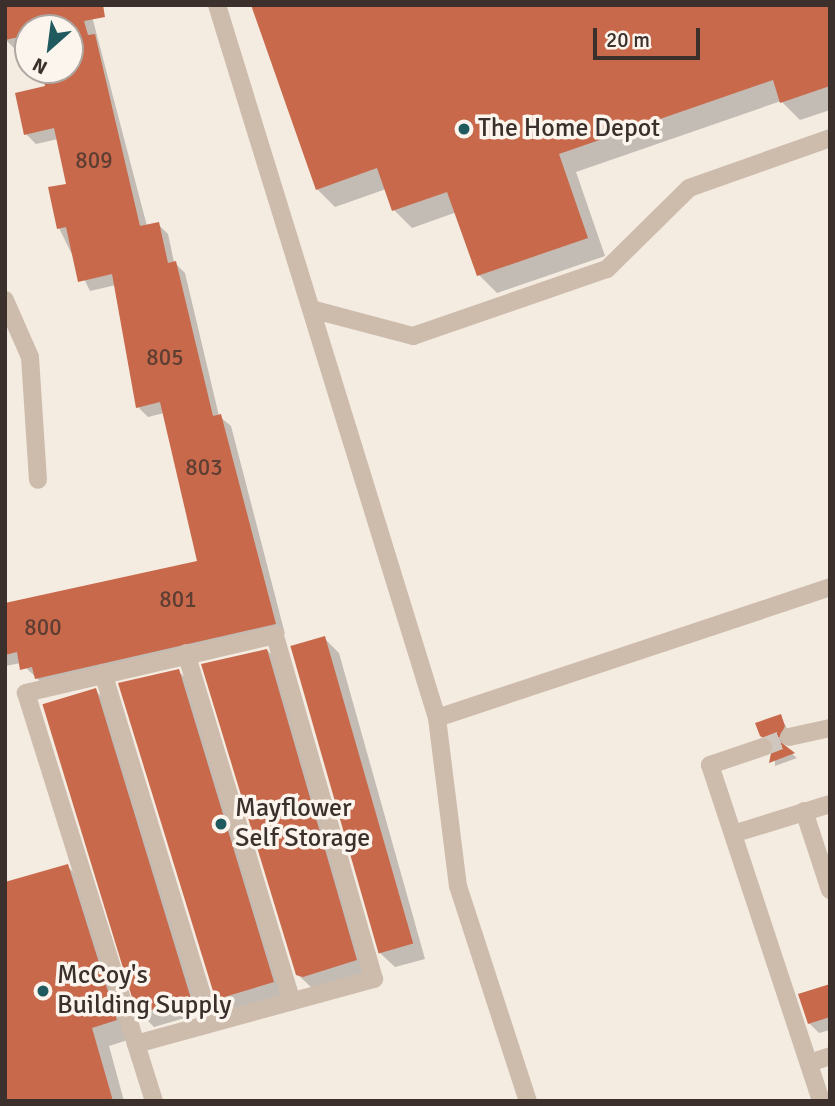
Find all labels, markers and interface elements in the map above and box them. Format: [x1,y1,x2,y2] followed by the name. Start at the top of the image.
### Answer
[14,14,84,84] north arrow
[597,14,704,58] scale bar
[606,27,650,53] text: 20 m
[29,52,52,79] text: N
[478,113,660,145] place label: The Home Depot
[456,121,472,137] marker: The Home Depot
[75,147,113,175] house number: 809
[146,344,184,372] house number: 805
[185,454,223,482] house number: 803
[159,586,197,614] house number: 801
[24,614,62,642] house number: 800
[235,793,370,854] place label: Mayflower Self Storage
[213,816,229,832] marker: Mayflower Self Storage
[57,960,231,1021] place label: McCoy's Building Supply
[35,983,51,999] marker: McCoy's Building Supply

